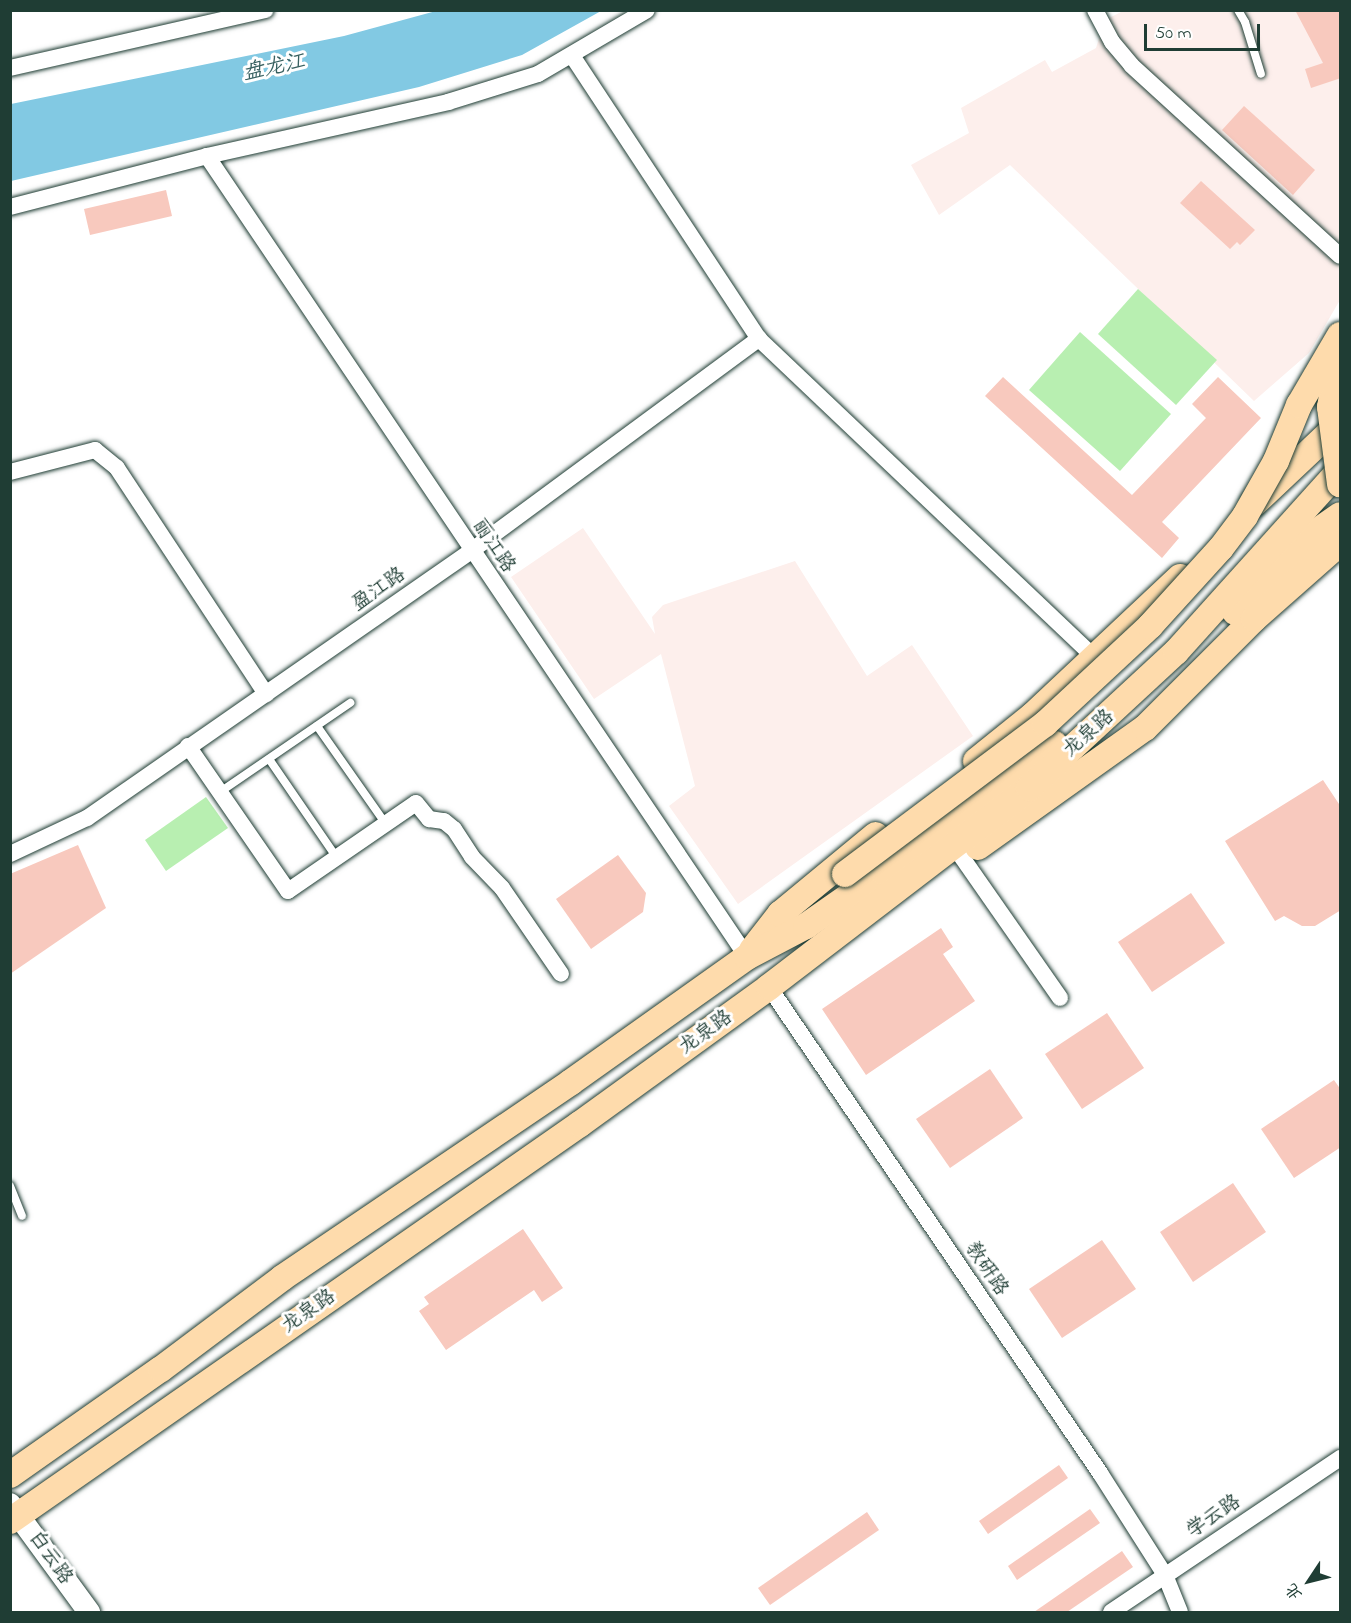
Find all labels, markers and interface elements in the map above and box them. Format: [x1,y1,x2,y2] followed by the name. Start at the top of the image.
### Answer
[1147,12,1262,50] scale bar
[1155,21,1192,47] text: 50 m
[241,49,307,87] water label: 盘龙江
[466,514,520,578] street label: 丽江路
[348,563,410,617] street label: 盈江路
[1059,705,1119,763] street label: 龙泉路
[675,1006,737,1060] street label: 龙泉路
[959,1237,1013,1301] street label: 教研路
[278,1285,340,1339] street label: 龙泉路
[1182,1490,1246,1544] street label: 学云路
[23,1527,77,1589] street label: 白云路
[1279,1551,1339,1611] north arrow
[1280,1578,1309,1605] text: 北

